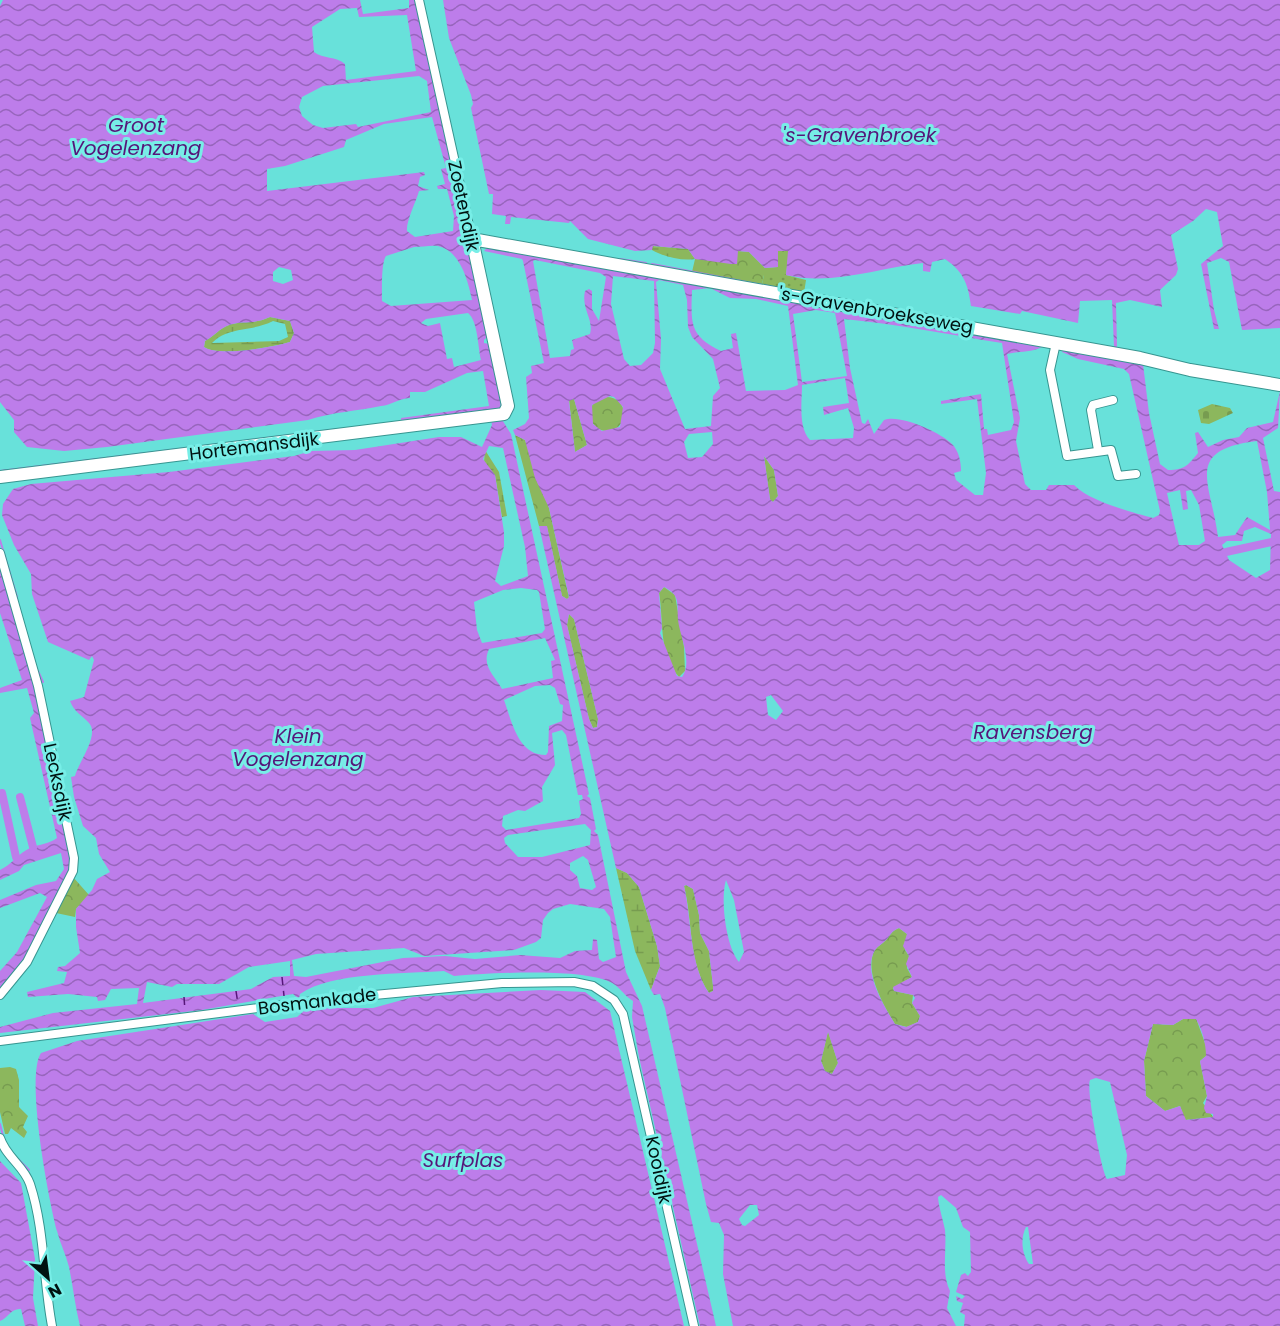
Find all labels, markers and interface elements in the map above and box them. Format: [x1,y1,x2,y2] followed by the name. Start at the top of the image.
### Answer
[70,111,202,162] water label: Groot Vogelenzang
[782,121,938,149] water label: 's-Gravenbroek
[442,158,486,254] street label: Zoetendijk
[777,281,975,339] street label: 's-Gravenbroekseweg
[188,426,321,466] street label: Hortemansdijk
[973,718,1093,746] water label: Ravensberg
[232,722,364,773] water label: Klein Vogelenzang
[38,741,79,824] street label: Lecksdijk
[256,981,378,1021] street label: Bosmankade
[640,1134,679,1207] street label: Kooidijk
[423,1146,503,1174] water label: Surfplas
[18,1248,78,1308] north arrow
[44,1278,66,1304] text: N

